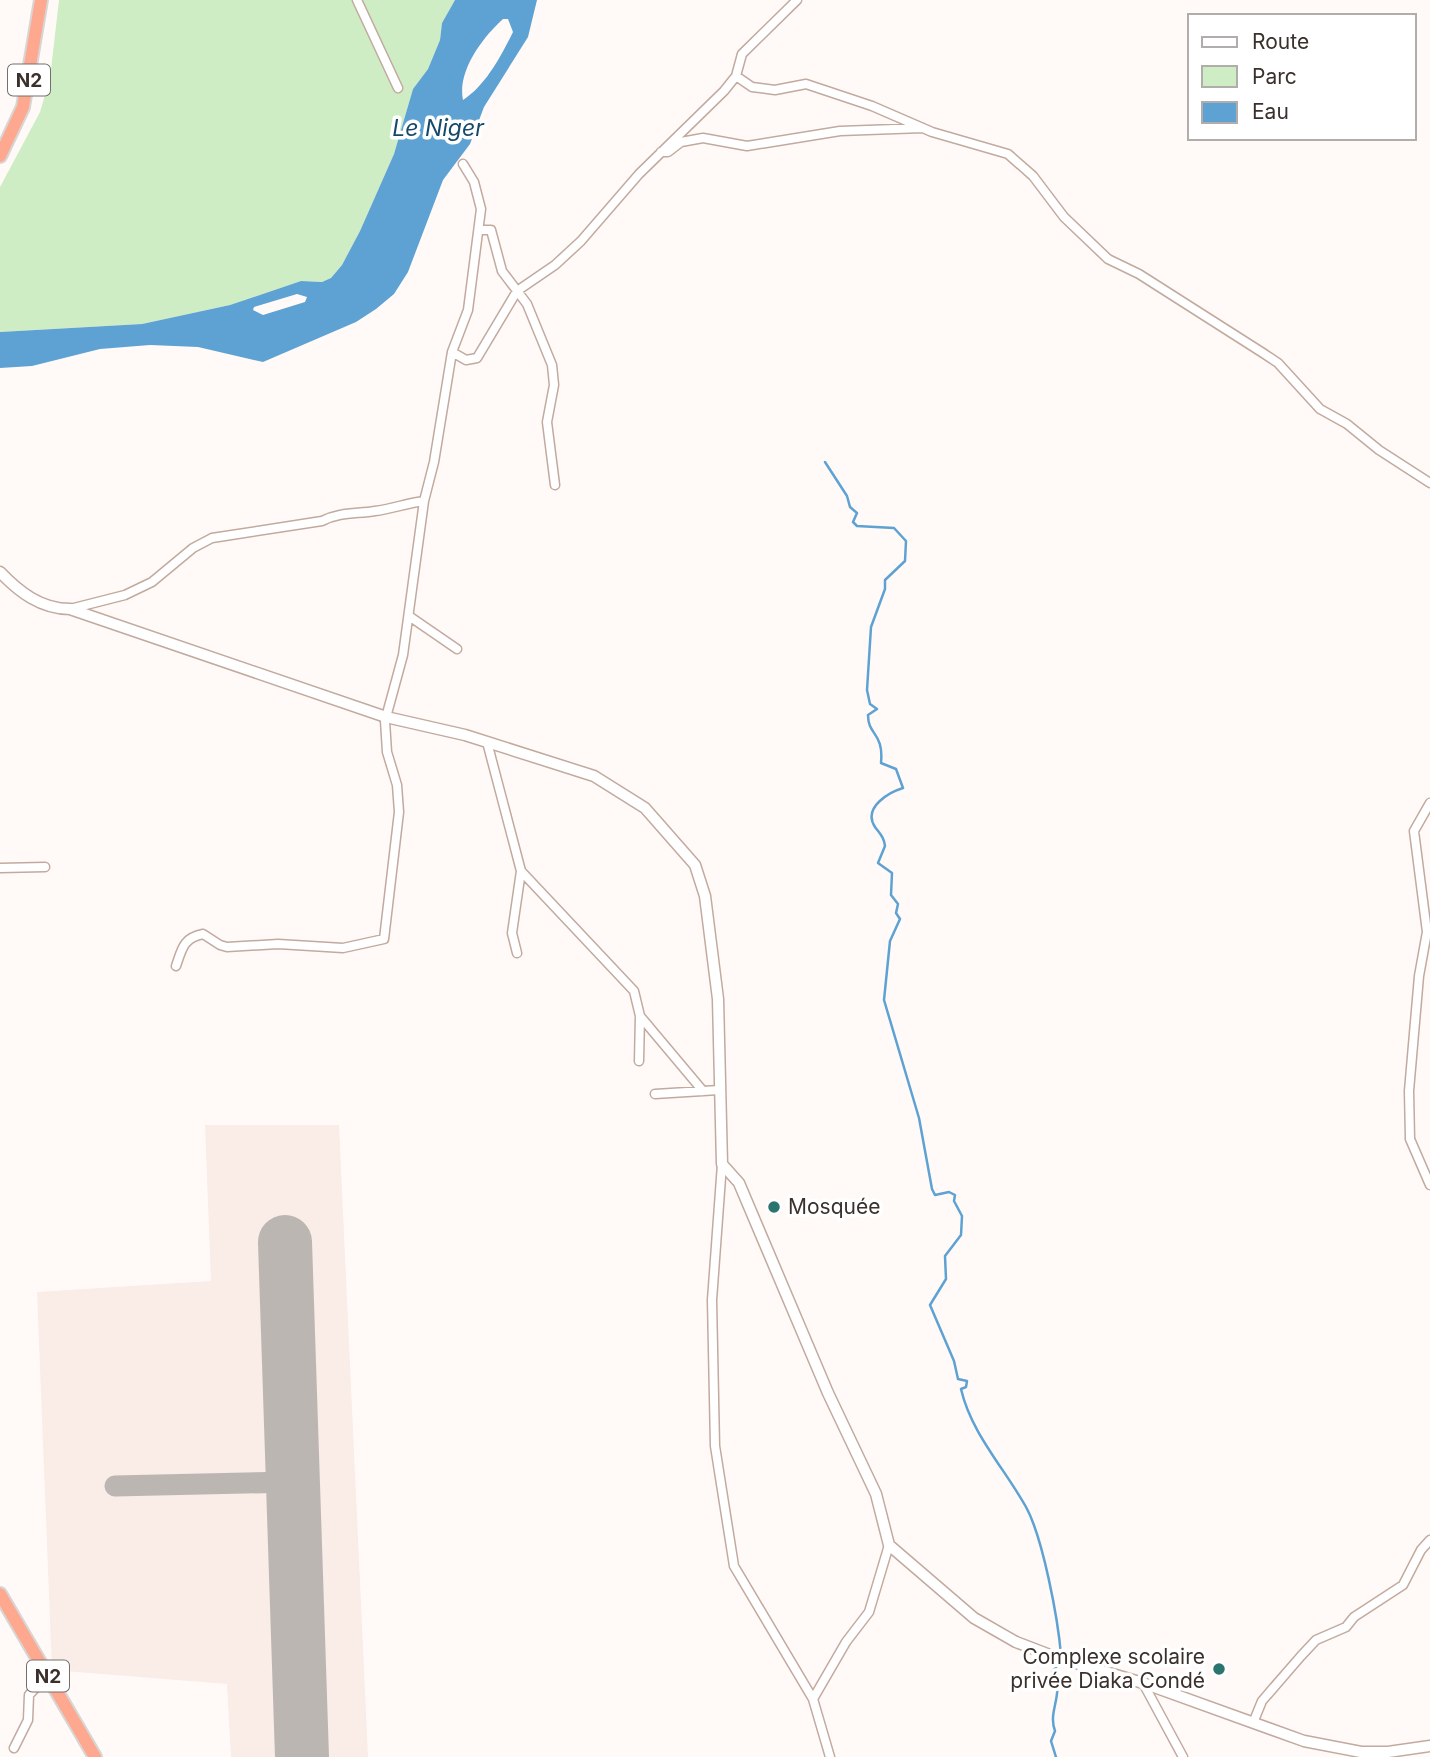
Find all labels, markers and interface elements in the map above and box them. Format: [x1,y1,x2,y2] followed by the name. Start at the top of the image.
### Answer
[1188,14,1416,140] legend
[1252,29,1309,54] text: Route
[8,64,50,96] road number: N2
[1252,64,1297,89] text: Parc
[1252,99,1289,124] text: Eau
[392,114,485,142] water label: Le Niger
[788,1194,880,1219] place label: Mosquée
[766,1199,782,1215] marker: Mosquée
[1010,1644,1205,1693] place label: Complexe scolaire privée Diaka Condé
[27,1660,69,1692] road number: N2
[1211,1661,1227,1677] marker: Complexe scolaire privée Diaka Condé

